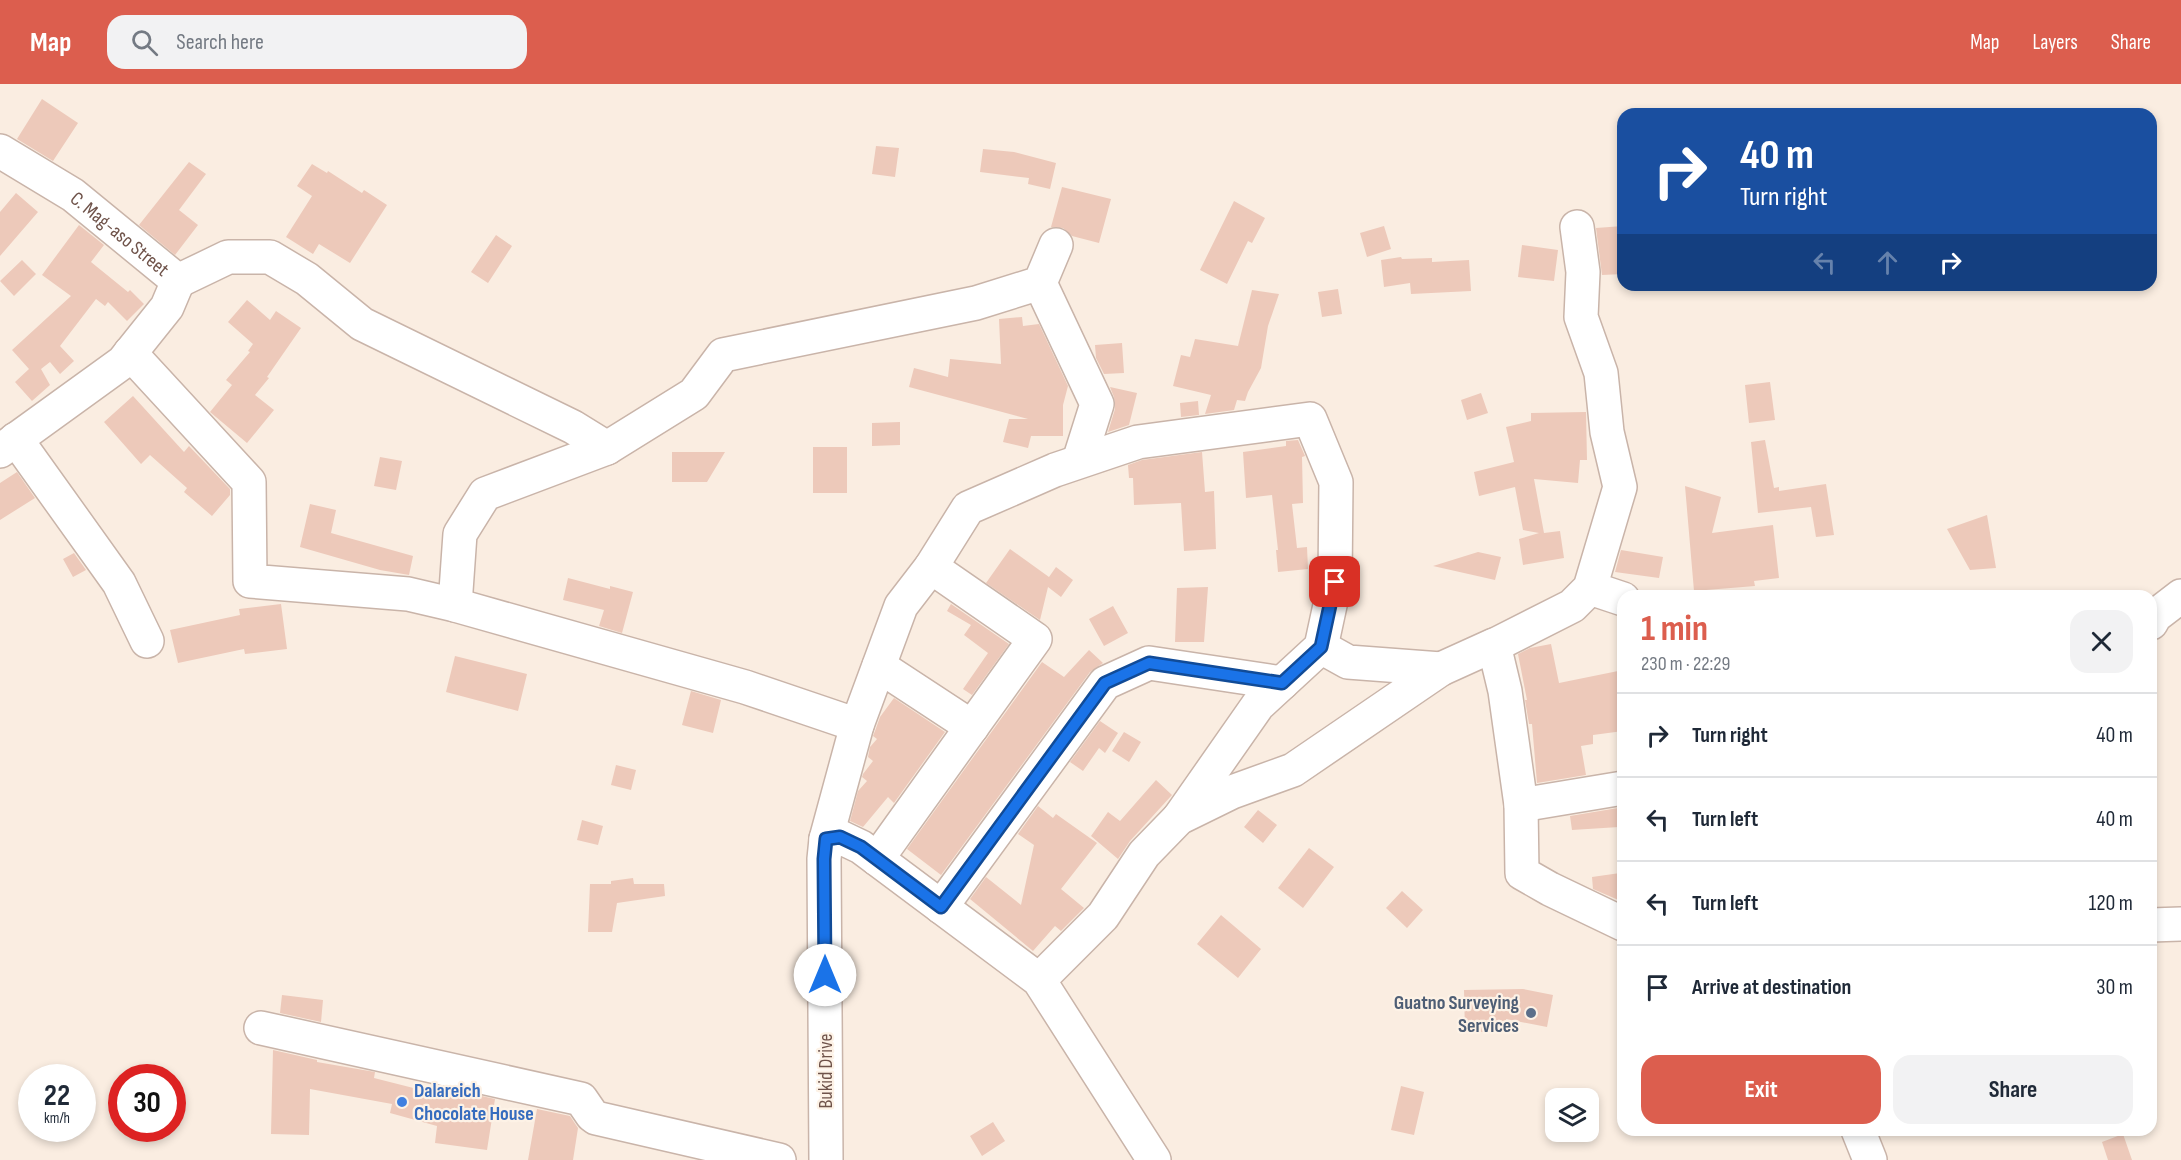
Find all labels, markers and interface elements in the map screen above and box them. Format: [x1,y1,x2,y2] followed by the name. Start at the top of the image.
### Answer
[107,15,527,69] search box
[30,26,71,59] text: Map
[128,26,161,59] icon: search
[176,29,264,56] text: Search here
[1970,30,1999,55] text: Map
[2032,30,2078,55] text: Layers
[2111,30,2151,55] text: Share
[1740,130,1814,181] text: 40 m
[1641,132,1719,210] icon: right
[1740,181,1827,213] text: Turn right
[65,187,174,282] street label: C. Mag-aso Street
[1808,246,1841,279] icon: left
[1871,246,1904,279] icon: ahead
[1934,246,1967,279] icon: right
[1309,556,1360,607] pin
[1318,565,1351,598] icon: arrive
[1641,608,1708,651] text: 1 min
[2070,610,2133,673] button: close
[1641,652,1730,676] text: 230 m · 22:29
[1641,719,1674,752] icon: right
[1692,722,1768,749] text: Turn right
[2096,722,2133,749] text: 40 m
[1641,803,1674,836] icon: left
[1692,806,1758,833] text: Turn left
[2096,806,2133,833] text: 40 m
[1641,887,1674,920] icon: left
[1692,890,1758,917] text: Turn left
[2089,890,2133,917] text: 120 m
[793,943,857,1007] position arrow
[1641,971,1674,1004] icon: arrive
[1692,974,1851,1001] text: Arrive at destination
[2096,974,2133,1001] text: 30 m
[1394,991,1520,1038] place label: Guatno Surveying Services
[1524,1006,1538,1020] marker: Guatno Surveying Services
[814,1033,838,1109] street label: Bukid Drive
[1641,1055,1881,1124] button: Exit
[1893,1055,2133,1124] button: Share
[108,1064,186,1142] speed limit sign: 30
[44,1078,70,1114] text: 22
[414,1079,534,1126] place label: Dalareich Chocolate House
[1545,1088,1599,1142] map controls
[1545,1088,1599,1142] button: layers
[395,1095,409,1109] marker: Dalareich Chocolate House
[44,1109,70,1128] text: km/h

